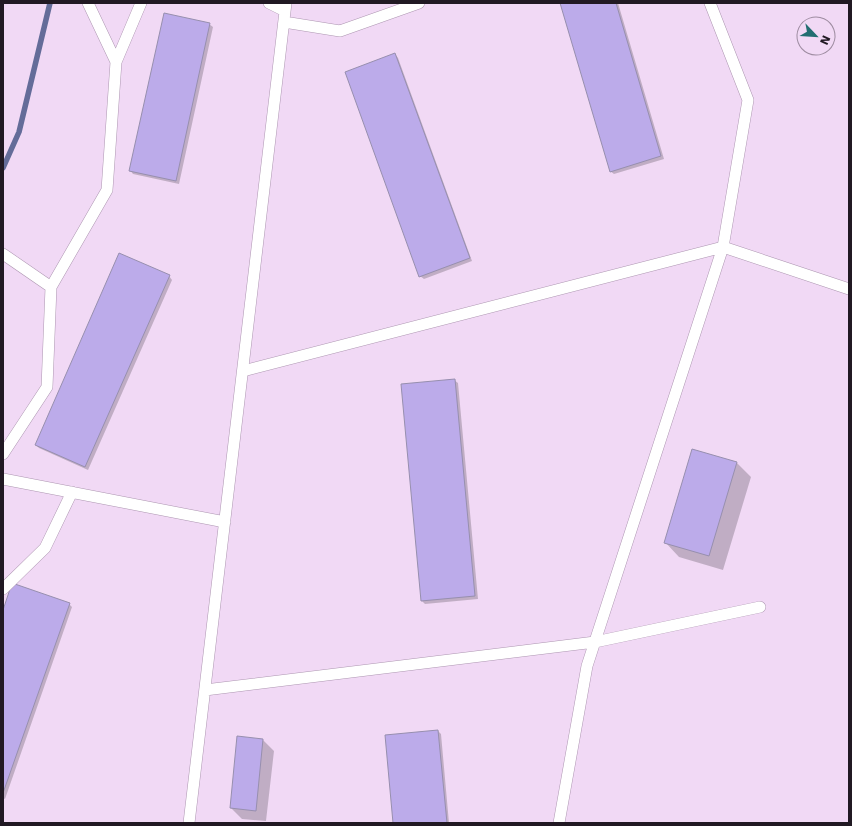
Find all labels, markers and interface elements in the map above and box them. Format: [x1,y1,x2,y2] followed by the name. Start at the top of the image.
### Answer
[796,16,836,56] north arrow
[817,33,832,47] text: N

